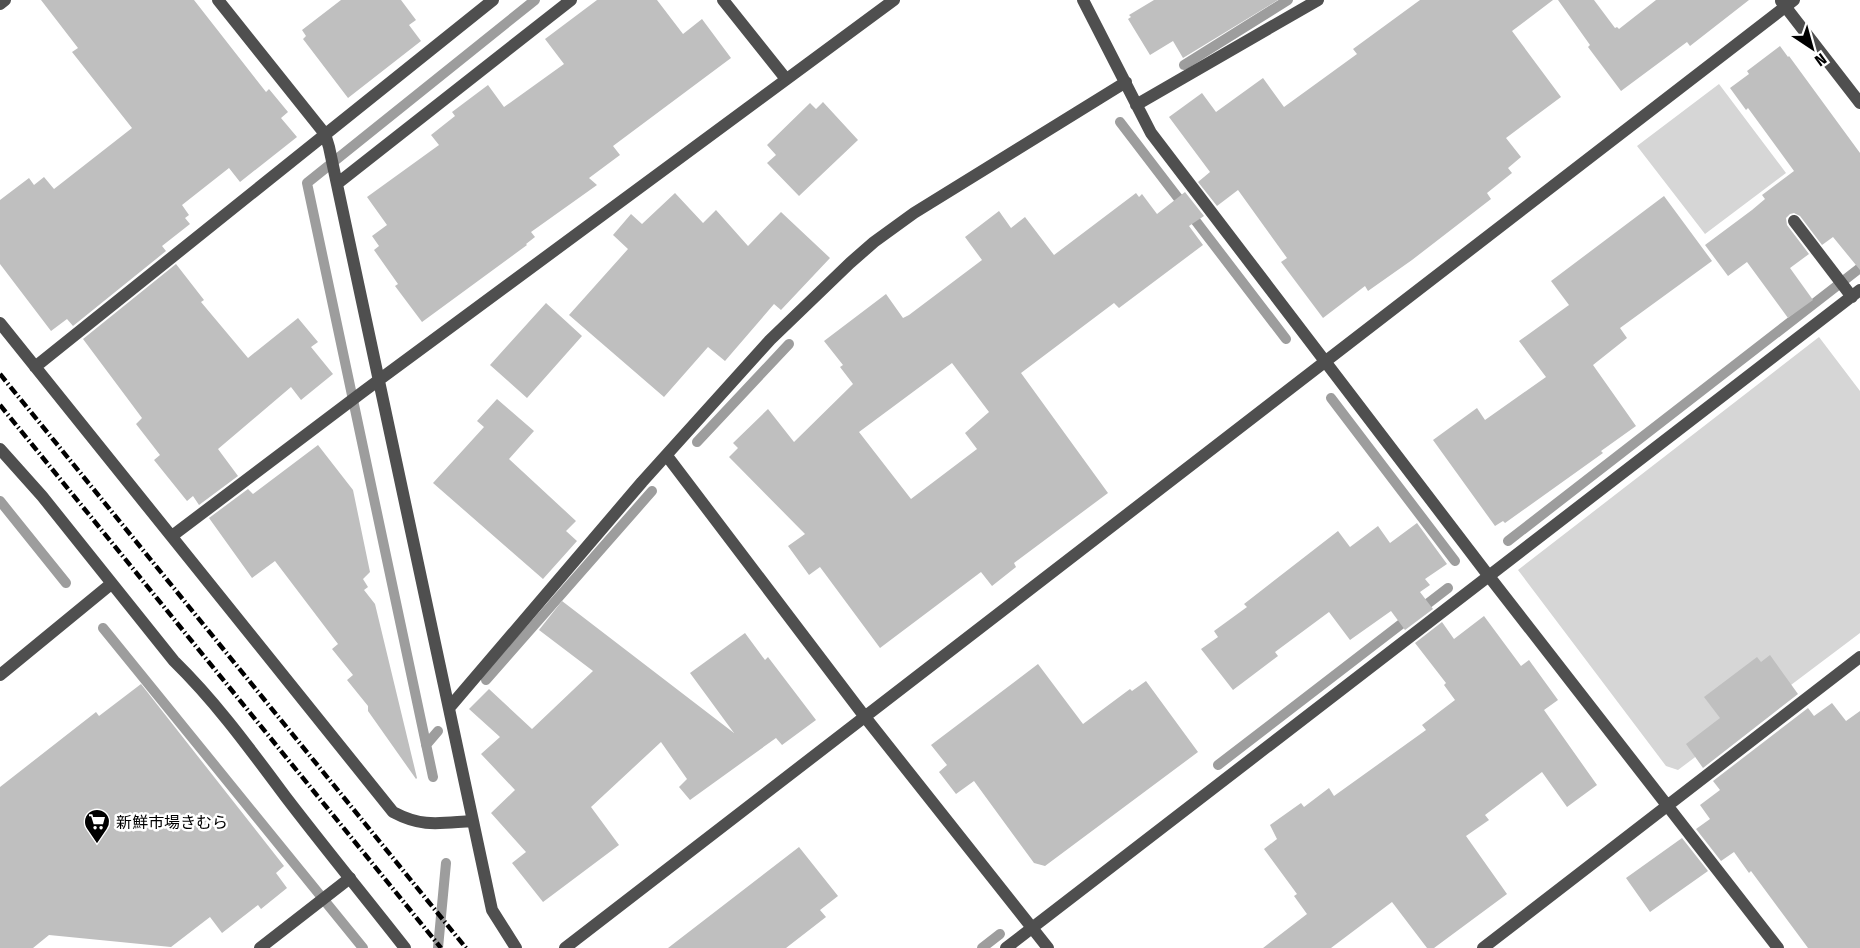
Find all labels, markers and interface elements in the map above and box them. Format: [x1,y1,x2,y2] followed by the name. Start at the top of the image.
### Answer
[1782,18,1842,78] north arrow
[1811,49,1830,70] text: N
[82,807,112,845] supermarket icon: 新鮮市場きむら
[116,813,228,832] place label: 新鮮市場きむら

